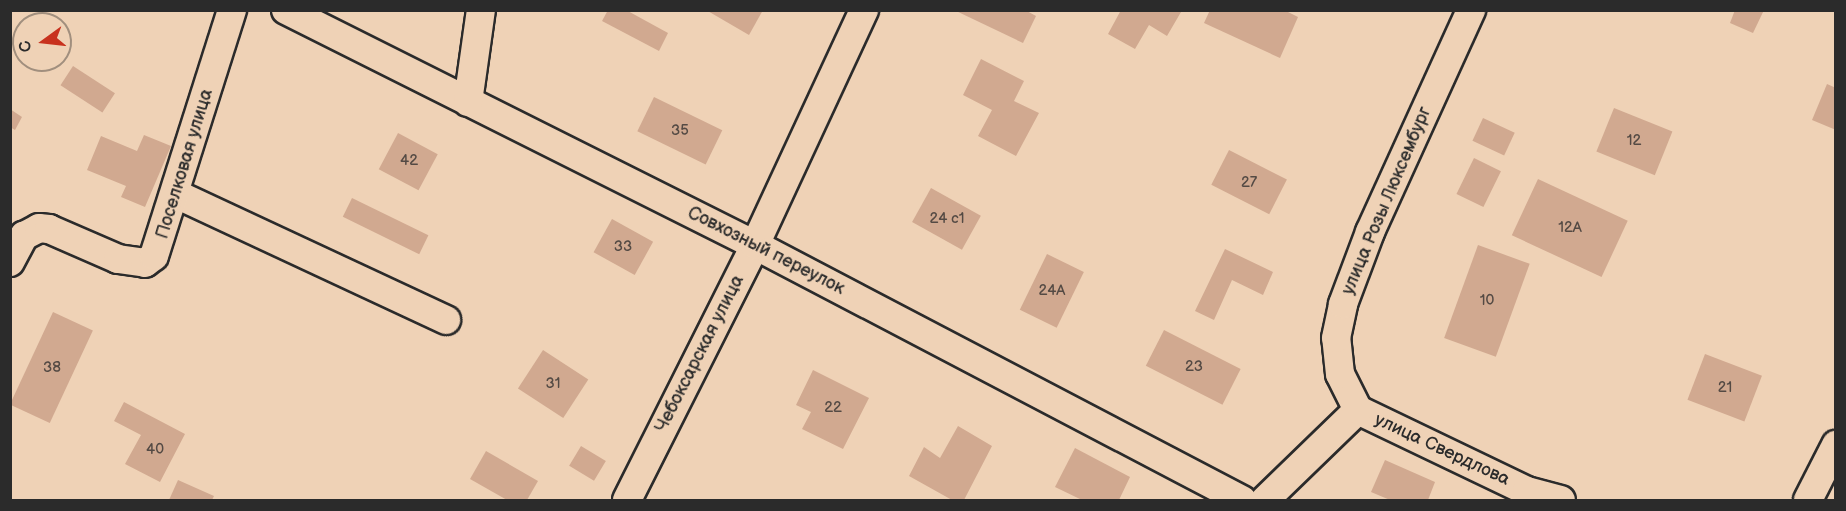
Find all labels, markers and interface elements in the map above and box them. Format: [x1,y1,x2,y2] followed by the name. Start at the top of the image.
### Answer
[12,12,72,72] north arrow
[15,38,37,54] text: С
[152,87,218,241] street label: Поселковая улица
[1338,104,1436,298] street label: улица Розы Люксембург
[671,122,689,140] house number: 35
[1627,132,1641,150] house number: 12
[400,152,418,170] house number: 42
[1241,174,1257,192] house number: 27
[684,202,848,300] street label: Совхозный переулок
[930,210,964,228] house number: 24 с1
[1558,219,1582,237] house number: 12А
[614,238,632,256] house number: 33
[651,272,749,436] street label: Чебоксарская улица
[1039,282,1065,300] house number: 24А
[1480,292,1494,310] house number: 10
[1185,358,1203,376] house number: 23
[43,359,61,377] house number: 38
[545,375,561,393] house number: 31
[1718,379,1732,397] house number: 21
[824,399,842,417] house number: 22
[1371,409,1513,491] street label: улица Свердлова
[146,441,164,459] house number: 40

